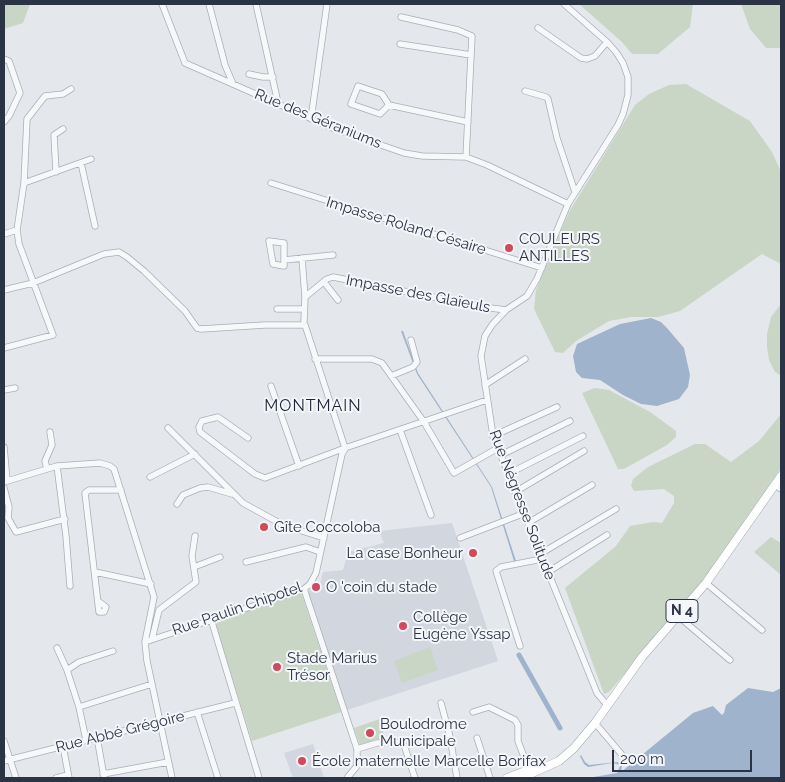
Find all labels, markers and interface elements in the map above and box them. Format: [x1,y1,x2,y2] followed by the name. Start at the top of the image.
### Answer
[252,85,384,153] street label: Rue des Géraniums
[324,193,488,259] street label: Impasse Roland Césaire
[519,230,600,265] place label: COULEURS ANTILLES
[503,242,515,254] marker: COULEURS ANTILLES
[344,271,492,317] street label: Impasse des Glaïeuls
[263,396,363,416] district label: MONTMAIN
[485,427,559,583] street label: Rue Négresse Solitude
[274,518,380,536] place label: Gîte Coccoloba
[258,521,270,533] marker: Gîte Coccoloba
[347,544,463,562] place label: La case Bonheur
[467,547,479,559] marker: La case Bonheur
[170,578,304,640] street label: Rue Paulin Chipotel
[326,578,437,596] place label: O 'coin du stade
[310,581,322,593] marker: O 'coin du stade
[666,600,698,622] road number: N 4
[413,608,511,643] place label: Collège Eugène Yssap
[397,620,409,632] marker: Collège Eugène Yssap
[287,649,377,684] place label: Stade Marius Trésor
[271,661,283,673] marker: Stade Marius Trésor
[54,707,186,757] street label: Rue Abbé Grégoire
[380,715,467,750] place label: Boulodrome Municipale
[364,727,376,739] marker: Boulodrome Municipale
[615,740,755,772] scale bar
[620,750,664,768] text: 200 m
[312,752,546,770] place label: École maternelle Marcelle Borifax
[296,755,308,767] marker: École maternelle Marcelle Borifax

